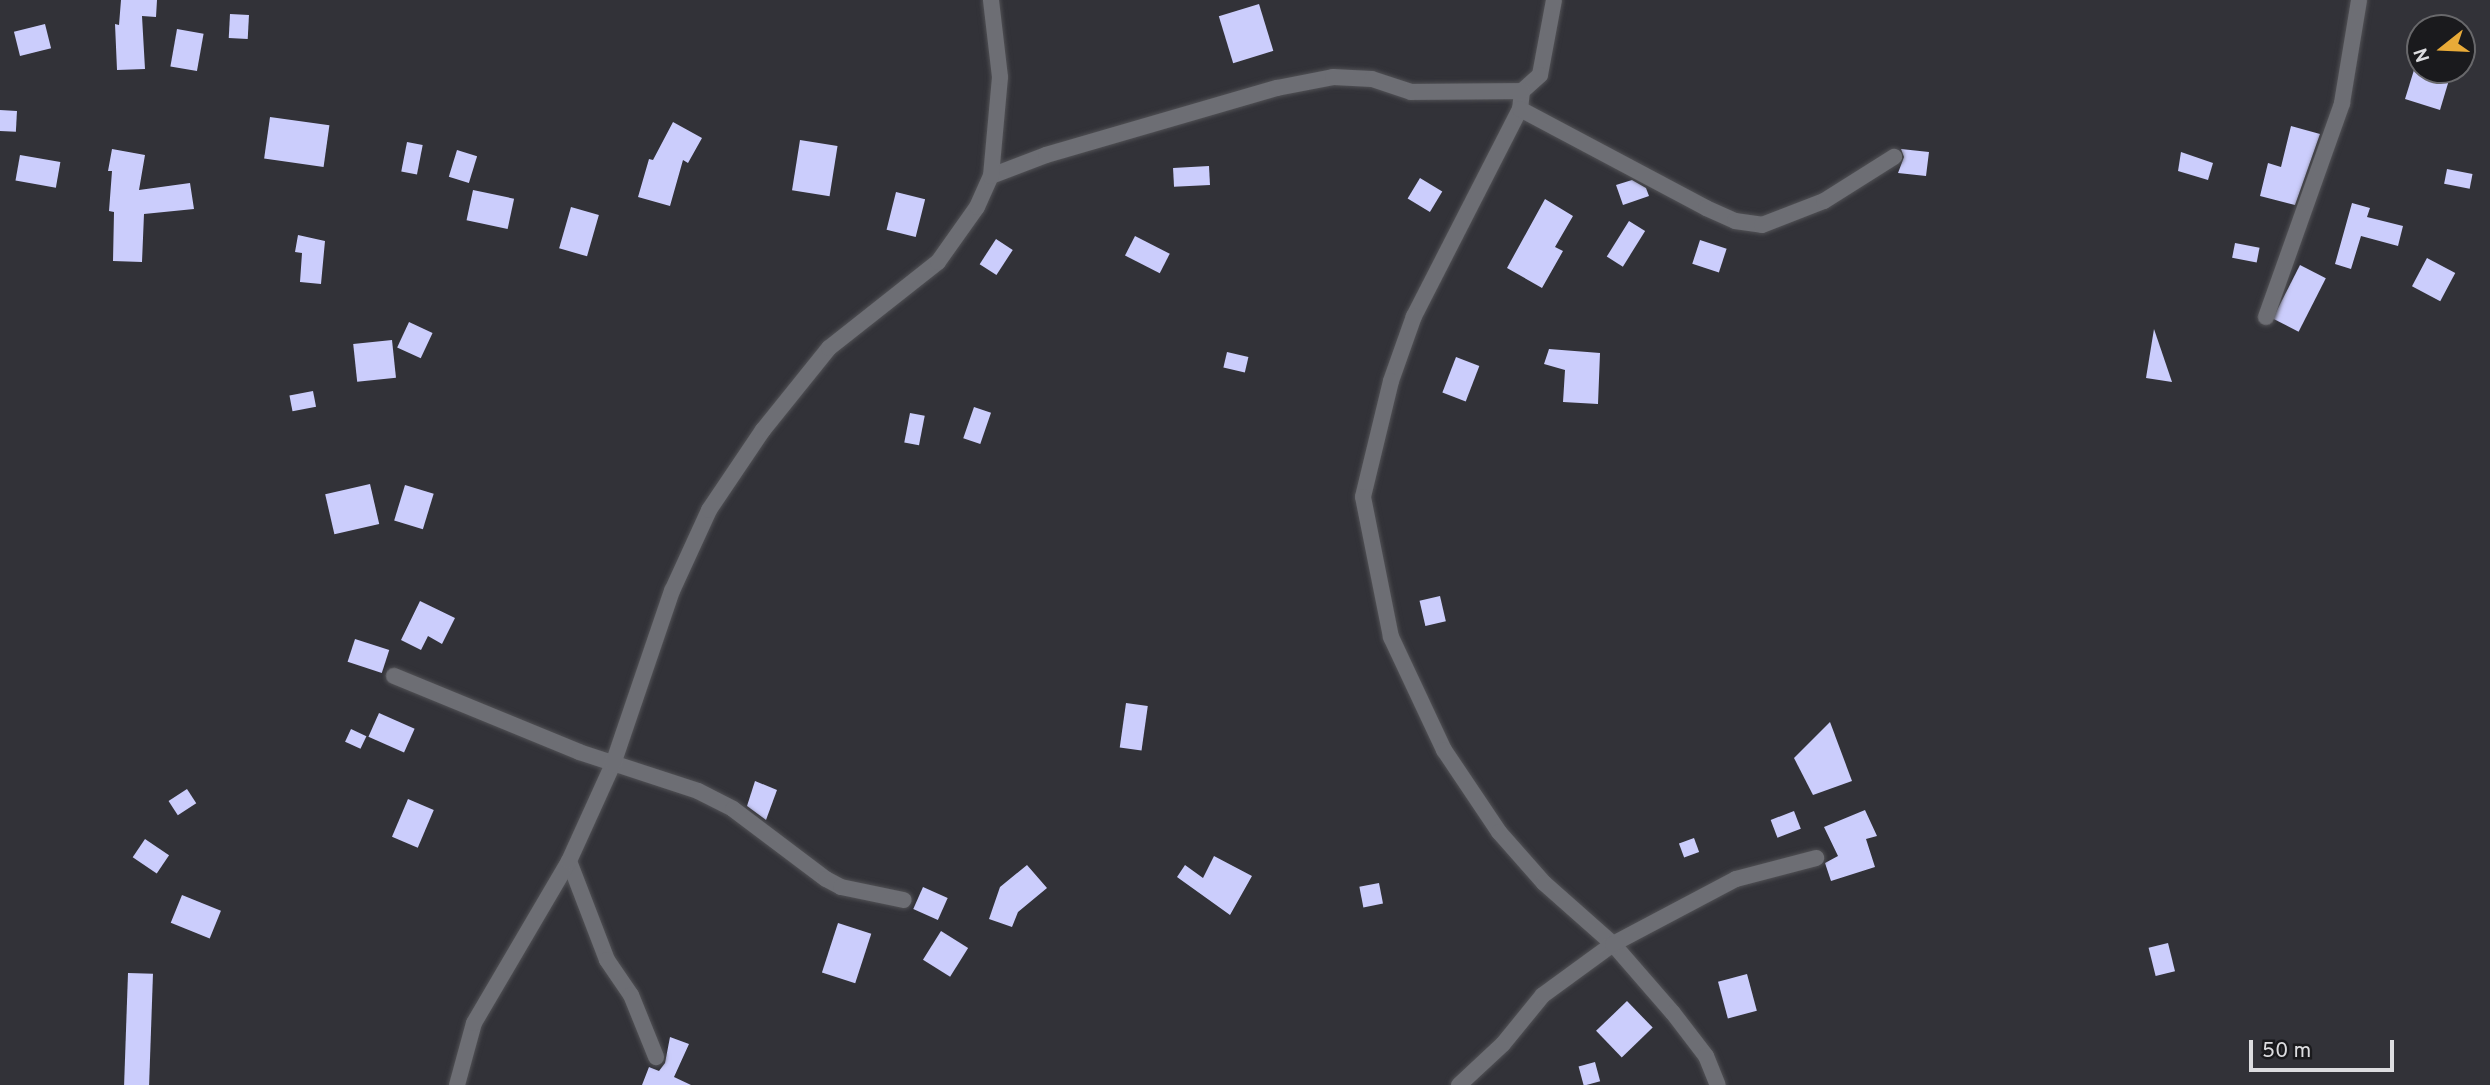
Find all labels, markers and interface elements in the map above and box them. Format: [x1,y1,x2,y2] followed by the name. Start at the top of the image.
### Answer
[2406,14,2476,84] north arrow
[2409,45,2436,65] text: N
[2252,1026,2397,1070] scale bar
[2262,1038,2311,1065] text: 50 m

